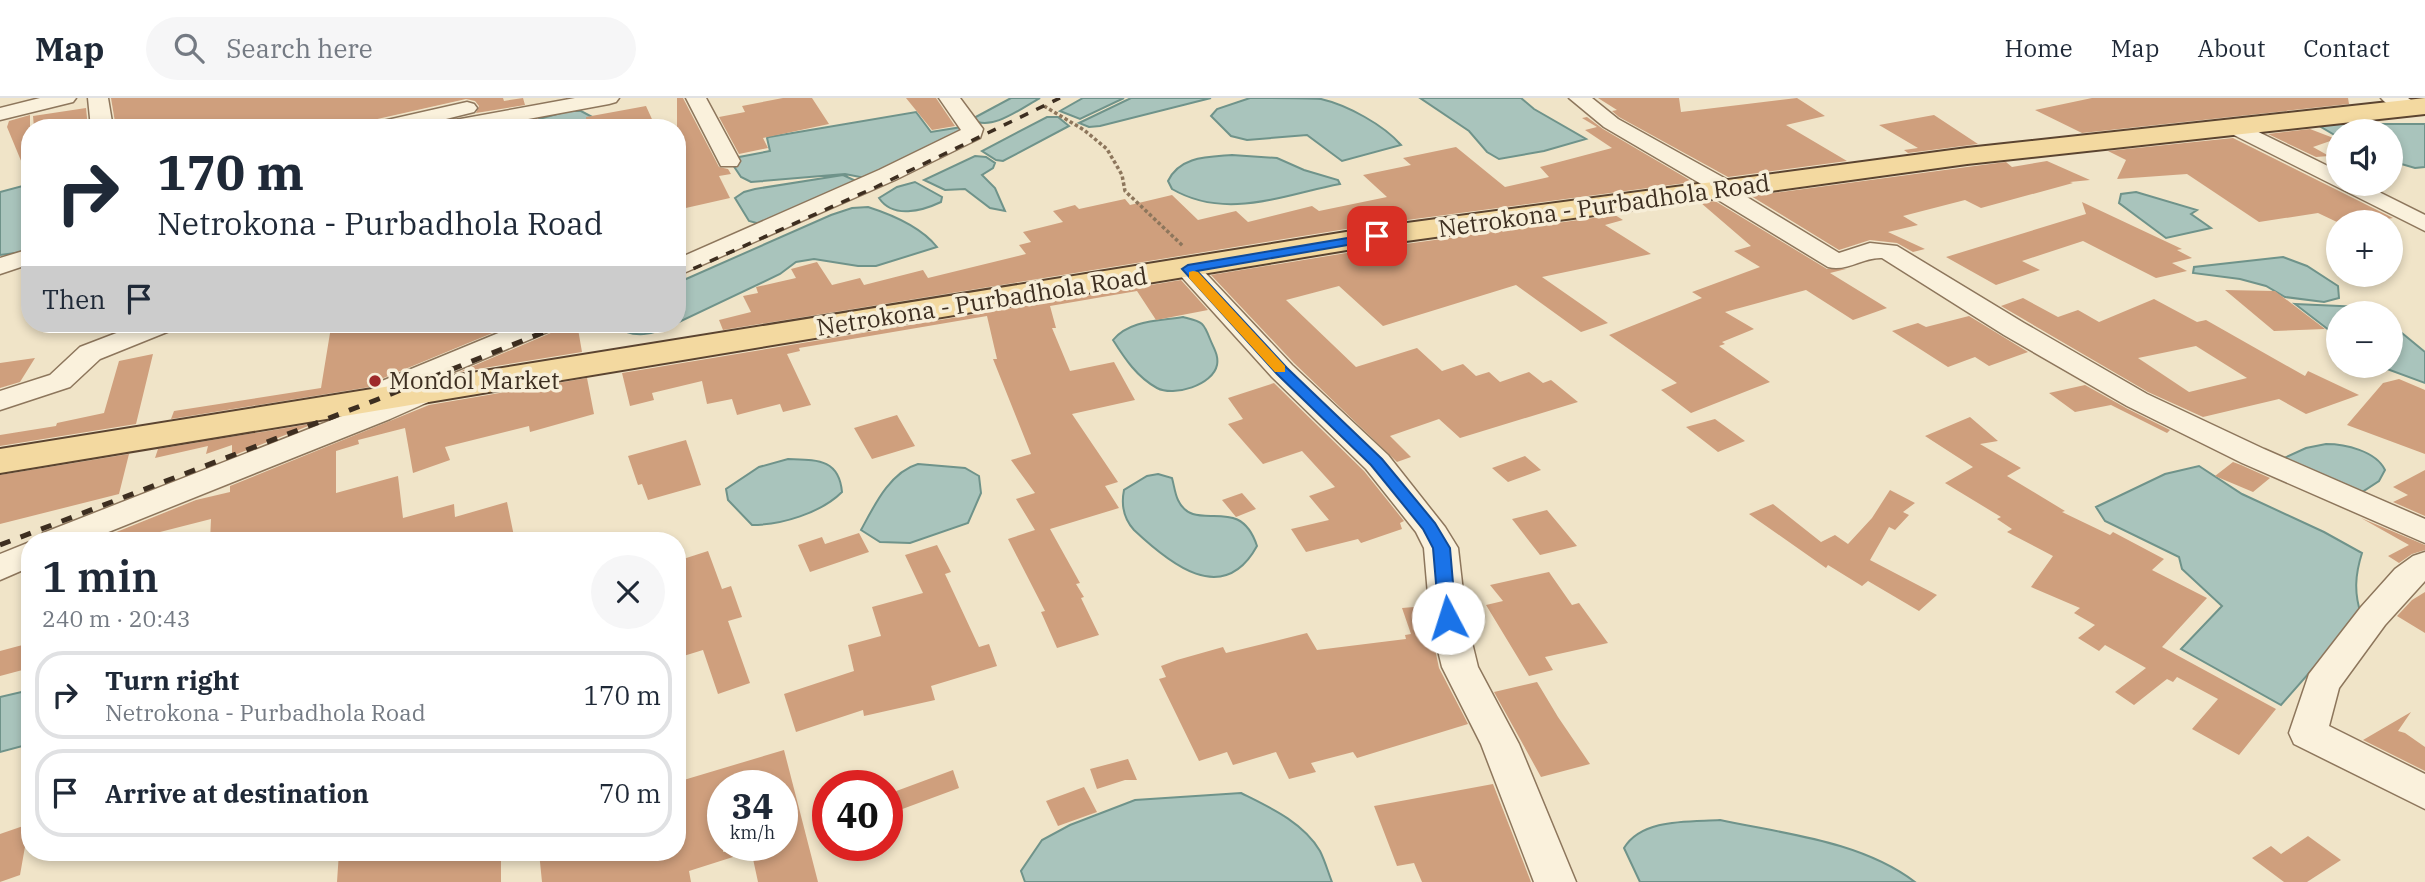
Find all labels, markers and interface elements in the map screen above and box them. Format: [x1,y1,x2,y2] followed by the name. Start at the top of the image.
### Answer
[146,17,636,80] search box
[35,27,104,70] text: Map
[170,29,208,67] icon: search
[226,31,373,65] text: Search here
[2005,32,2073,64] text: Home
[2111,32,2159,64] text: Map
[2197,32,2265,64] text: About
[2303,32,2390,64] text: Contact
[2326,119,2403,378] map controls
[2326,119,2403,196] button: sound
[157,140,304,203] text: 170 m
[42,147,133,238] icon: right
[1436,166,1772,244] street label: Netrokona - Purbadhola Road
[157,202,603,244] text: Netrokona - Purbadhola Road
[1347,206,1407,266] pin
[2326,210,2403,287] button: +
[1358,217,1396,255] icon: arrive
[814,259,1150,343] street label: Netrokona - Purbadhola Road
[120,280,158,318] icon: arrive
[42,282,106,316] text: Then
[2326,301,2403,378] button: −
[389,364,559,396] place label: Mondol Market
[367,373,383,389] marker: Mondol Market
[42,549,159,604] text: 1 min
[591,555,665,629] button: close
[1411,581,1485,655] position arrow
[42,603,191,633] text: 240 m · 20:43
[105,663,239,697] text: Turn right
[46,676,84,714] icon: right
[583,678,661,712] text: 170 m
[105,697,426,727] text: Netrokona - Purbadhola Road
[812,770,903,861] speed limit sign: 40
[46,774,84,812] icon: arrive
[105,776,369,810] text: Arrive at destination
[599,776,661,810] text: 70 m
[731,783,774,829] text: 34
[730,821,775,844] text: km/h

